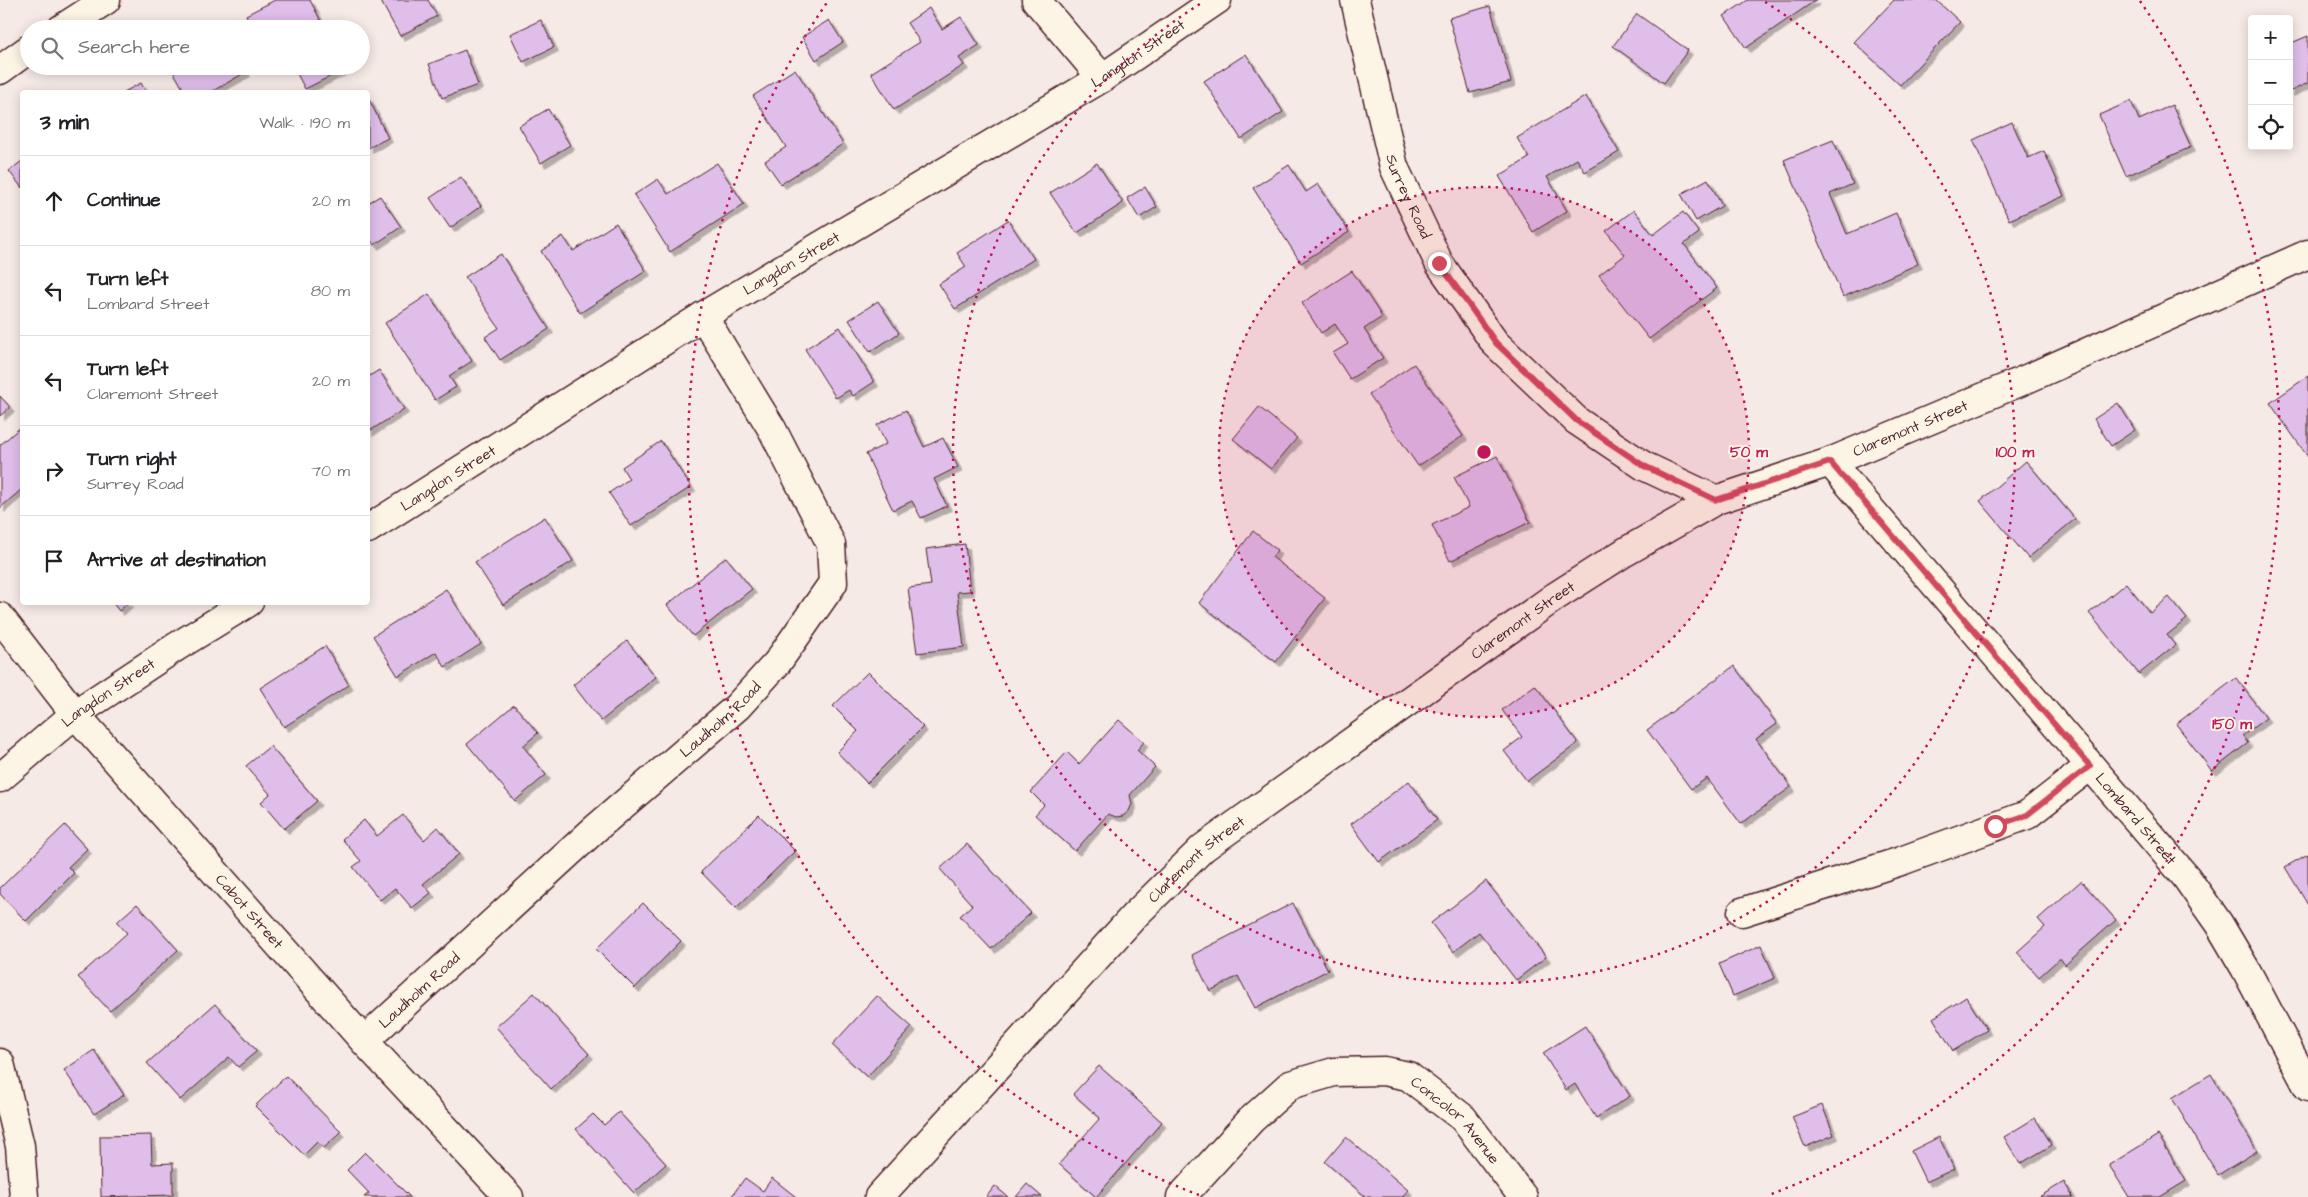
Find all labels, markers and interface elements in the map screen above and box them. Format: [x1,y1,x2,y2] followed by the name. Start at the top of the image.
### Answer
[1087,14,1189,93] street label: Langdon Street
[2248,15,2293,150] map controls
[2248,15,2293,60] button: +
[20,20,370,75] search box
[38,34,66,62] icon: search
[78,34,190,61] text: Search here
[2248,60,2293,105] button: −
[2248,105,2293,150] button: locate
[40,108,89,137] text: 3 min
[259,112,350,134] text: Walk · 190 m
[1381,152,1437,242] street label: Surrey Road
[40,187,68,215] icon: ahead
[87,187,161,214] text: Continue
[312,190,350,212] text: 20 m
[739,226,844,300] street label: Langdon Street
[1428,252,1451,275] route end
[87,266,168,293] text: Turn left
[40,277,68,305] icon: left
[311,280,350,302] text: 80 m
[87,293,209,315] text: Lombard Street
[87,356,168,383] text: Turn left
[40,367,68,395] icon: left
[312,370,350,392] text: 20 m
[87,383,218,405] text: Claremont Street
[1850,395,1971,462] street label: Claremont Street
[396,440,500,516] street label: Langdon Street
[1730,442,1768,463] text: 50 m
[1996,442,2035,463] text: 100 m
[1475,443,1493,461] centre of rings
[87,446,176,473] text: Turn right
[40,457,68,485] icon: right
[311,460,350,482] text: 70 m
[87,473,184,495] text: Surrey Road
[40,547,68,575] icon: arrive
[87,547,266,574] text: Arrive at destination
[1466,576,1579,664] street label: Claremont Street
[57,653,159,732] street label: Langdon Street
[675,677,766,762] street label: Laudholm Road
[2212,714,2252,735] text: 150 m
[2091,768,2181,869] street label: Lombard Street
[1143,811,1249,907] street label: Claremont Street
[1984,815,2007,838] route start
[211,869,288,953] street label: Cabot Street
[374,947,465,1033] street label: Laudholm Road
[1406,1071,1505,1168] street label: Concolor Avenue

